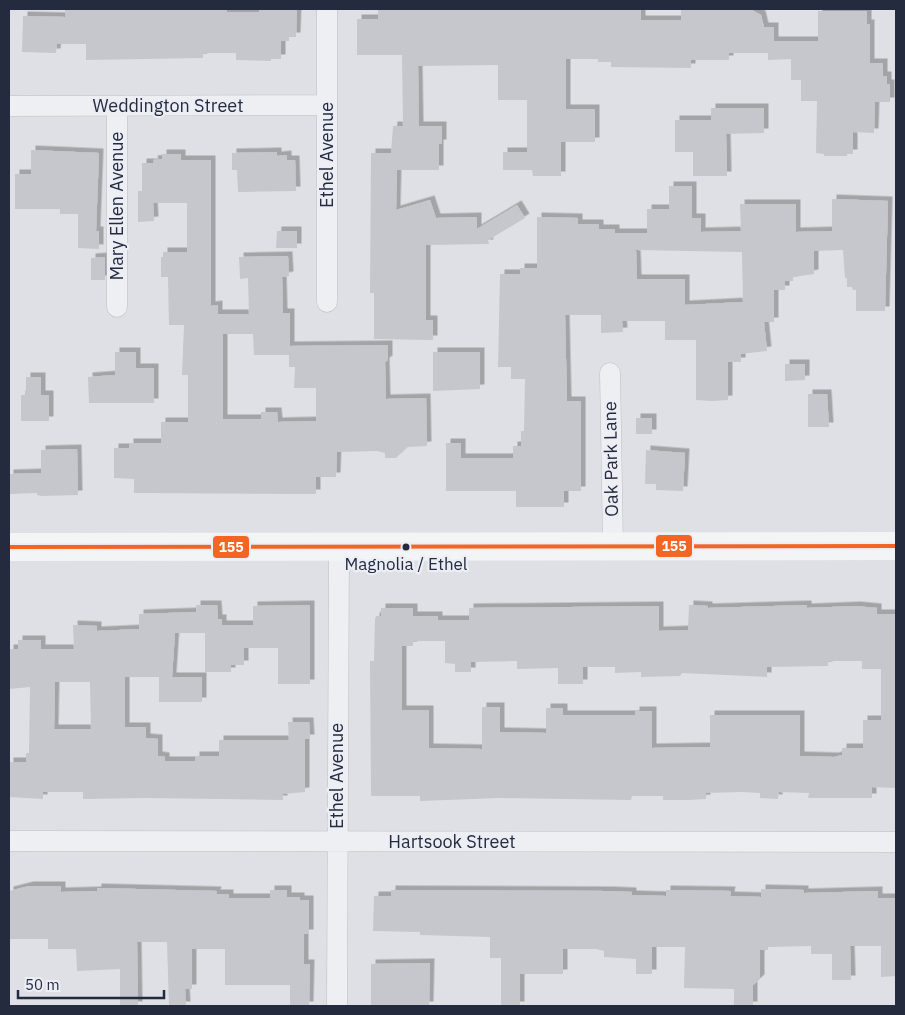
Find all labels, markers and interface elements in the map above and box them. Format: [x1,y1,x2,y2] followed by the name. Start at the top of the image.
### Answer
[93,94,243,117] street label: Weddington Street
[315,102,338,208] street label: Ethel Avenue
[105,131,128,280] street label: Mary Ellen Avenue
[598,401,623,517] street label: Oak Park Lane
[655,534,693,558] line badge: 155
[212,535,250,559] line badge: 155
[661,537,687,555] text: 155
[218,538,244,556] text: 155
[401,542,411,552] marker: Magnolia / Ethel
[344,553,468,575] place label: Magnolia / Ethel
[325,723,348,829] street label: Ethel Avenue
[388,830,516,853] street label: Hartsook Street
[18,968,164,1000] scale bar
[25,975,60,994] text: 50 m

